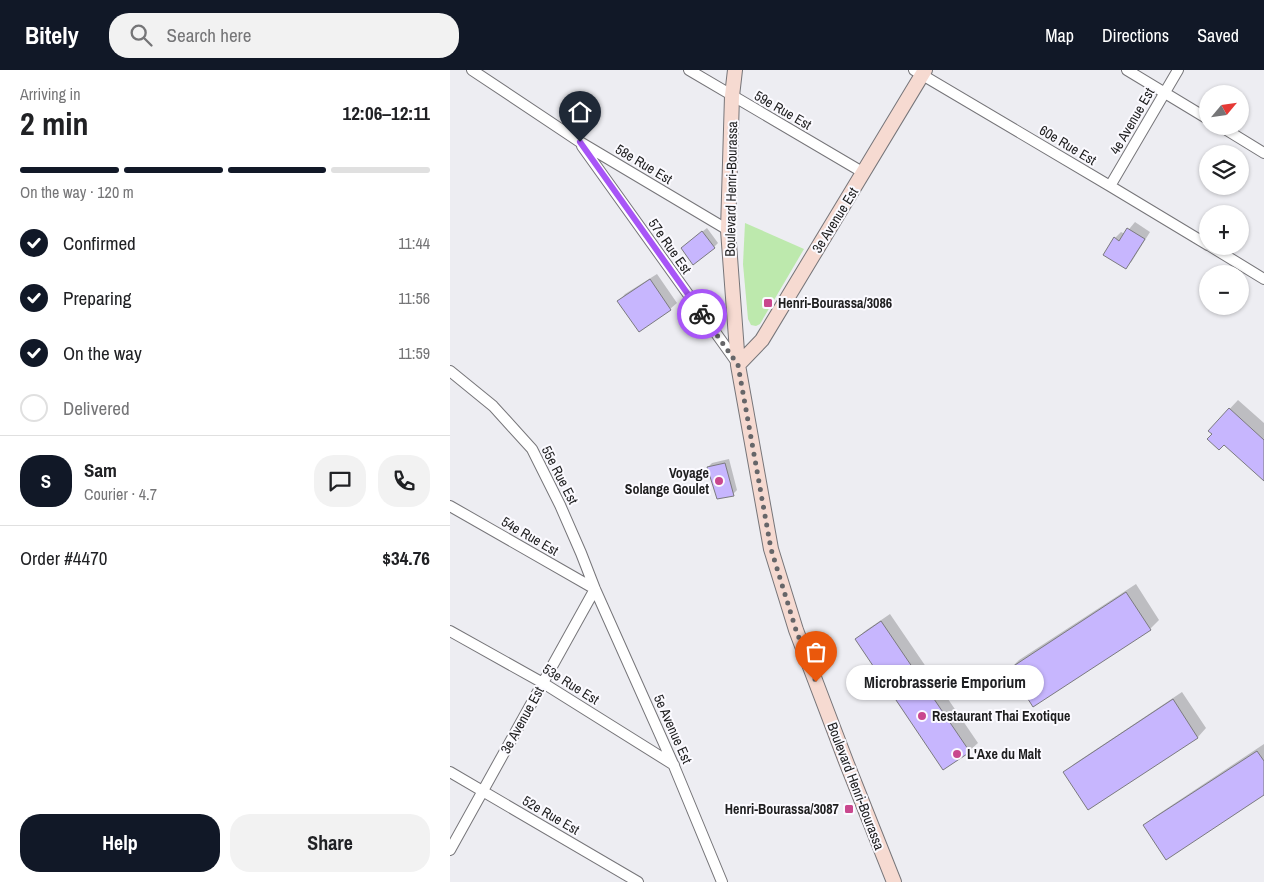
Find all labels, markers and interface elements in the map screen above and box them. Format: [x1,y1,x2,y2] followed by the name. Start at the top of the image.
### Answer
[109,13,459,58] search box
[25,19,79,51] text: Bitely
[127,21,155,49] icon: search
[167,22,251,48] text: Search here
[1045,23,1074,48] text: Map
[1102,23,1169,48] text: Directions
[1197,23,1239,48] text: Saved
[20,83,81,105] text: Arriving in
[1106,85,1158,157] street label: 4e Avenue Est
[1199,85,1249,135] north arrow
[1199,85,1249,315] map controls
[751,86,815,134] street label: 59e Rue Est
[559,91,601,142] pin
[566,98,594,126] icon: home
[343,100,430,126] text: 12:06–12:11
[20,102,89,145] text: 2 min
[721,121,741,257] street label: Boulevard Henri-Bourassa
[1036,121,1100,169] street label: 60e Rue Est
[612,140,676,188] street label: 58e Rue Est
[1199,145,1249,195] button: layers
[20,181,134,203] text: On the way · 120 m
[808,184,862,256] street label: 3e Avenue Est
[1199,205,1249,255] button: +
[645,215,695,277] street label: 57e Rue Est
[20,229,48,257] icon: check
[63,230,136,256] text: Confirmed
[398,232,430,254] text: 11:44
[1199,265,1249,315] button: −
[20,284,48,312] icon: check
[63,285,131,311] text: Preparing
[398,287,430,309] text: 11:56
[677,289,727,339] courier
[778,294,892,312] place label: Henri-Bourassa/3086
[762,297,774,309] marker: Henri-Bourassa/3086
[688,300,716,328] icon: bike
[20,339,48,367] icon: check
[63,340,142,366] text: On the way
[398,342,430,364] text: 11:59
[63,395,130,421] text: Delivered
[538,443,582,507] street label: 55e Rue Est
[314,455,366,507] button: chat
[378,455,430,507] button: phone
[84,457,117,483] text: Sam
[625,464,709,498] place label: Voyage Solange Goulet
[41,468,51,494] text: S
[713,475,725,487] marker: Voyage Solange Goulet
[84,483,157,505] text: Courier · 4.7
[498,512,562,560] street label: 54e Rue Est
[20,545,107,571] text: Order #4470
[382,545,430,571] text: $34.76
[795,631,837,682] pin
[802,638,830,666] icon: bag
[539,660,603,708] street label: 53e Rue Est
[846,664,1044,700] callout: Microbrasserie Emporium
[864,671,1026,693] text: Microbrasserie Emporium
[496,683,548,757] street label: 3e Avenue Est
[650,692,696,766] street label: 5e Avenue Est
[932,707,1070,725] place label: Restaurant Thai Exotique
[916,710,928,722] marker: Restaurant Thai Exotique
[823,720,889,853] street label: Boulevard Henri-Bourassa
[967,745,1041,763] place label: L'Axe du Malt
[951,748,963,760] marker: L'Axe du Malt
[519,791,583,839] street label: 52e Rue Est
[725,800,840,818] place label: Henri-Bourassa/3087
[843,803,855,815] marker: Henri-Bourassa/3087
[20,814,220,872] button: Help
[230,814,430,872] button: Share

